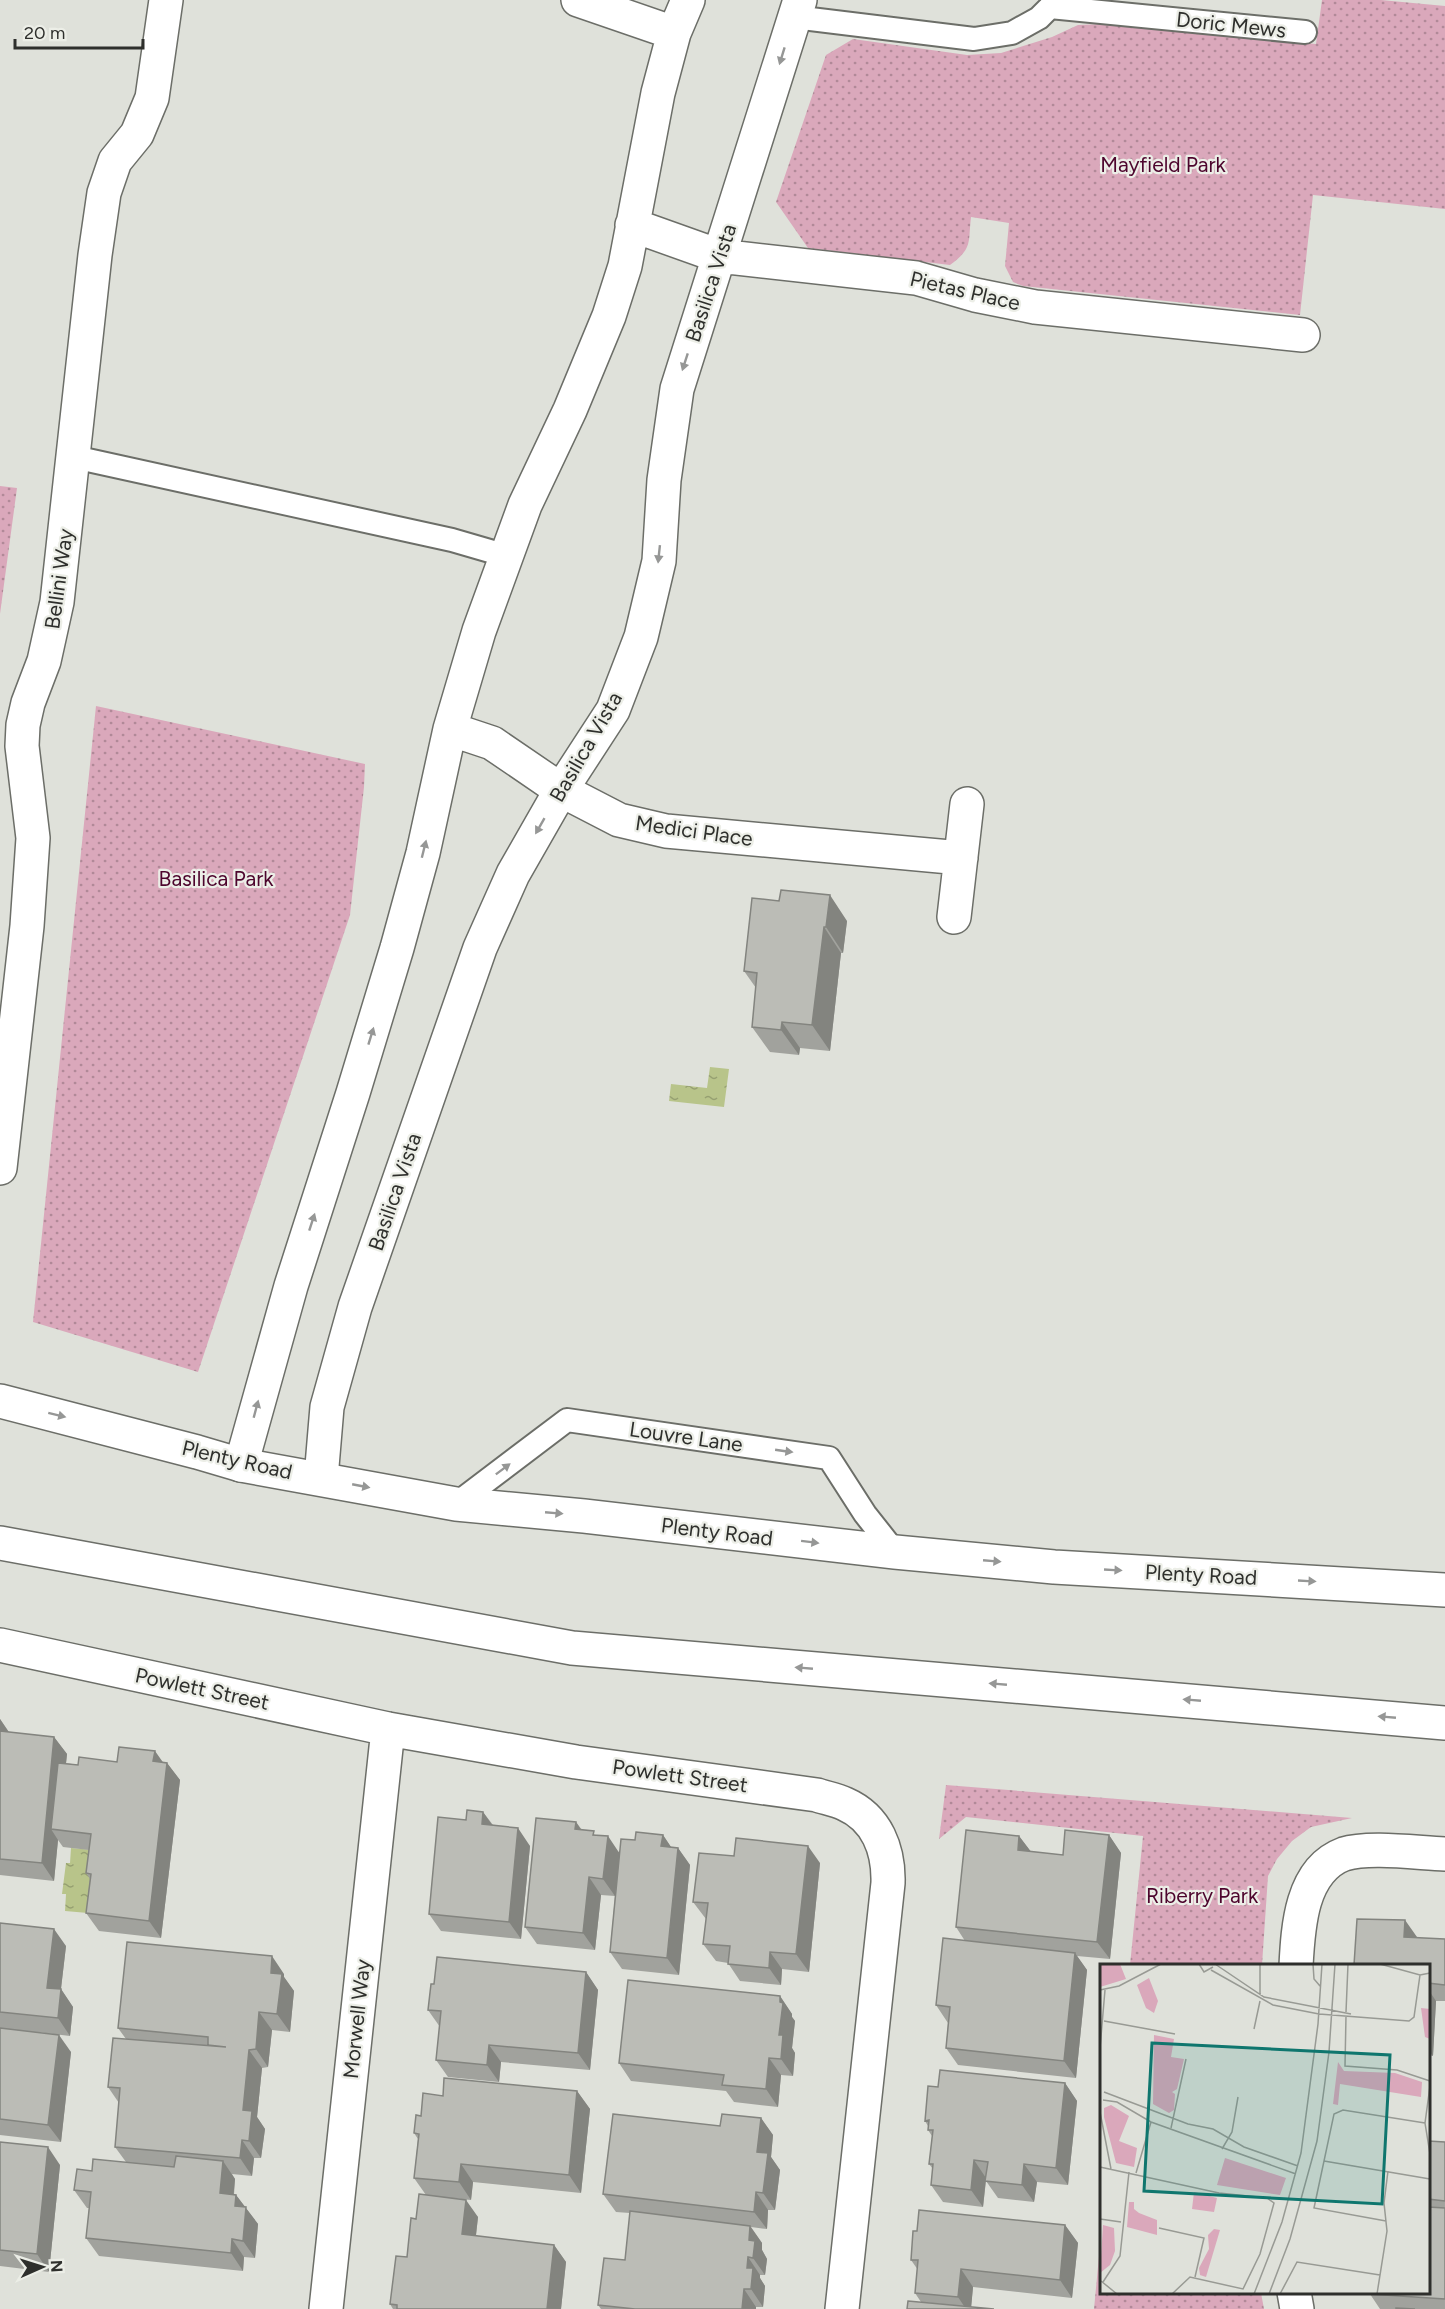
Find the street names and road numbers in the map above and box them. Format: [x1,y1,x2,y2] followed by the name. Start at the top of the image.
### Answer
[1175,6,1287,43] street label: Doric Mews
[680,221,741,345] street label: Basilica Vista
[908,266,1023,315] street label: Pietas Place
[39,527,78,631] street label: Bellini Way
[544,687,627,806] street label: Basilica Vista
[634,810,754,851] street label: Medici Place
[363,1130,426,1254] street label: Basilica Vista
[628,1416,744,1457] street label: Louvre Lane
[179,1435,295,1484] street label: Plenty Road
[660,1512,774,1551] street label: Plenty Road
[1144,1559,1258,1590] street label: Plenty Road
[133,1662,271,1715] street label: Powlett Street
[611,1754,749,1797] street label: Powlett Street
[338,1958,375,2080] street label: Morwell Way

